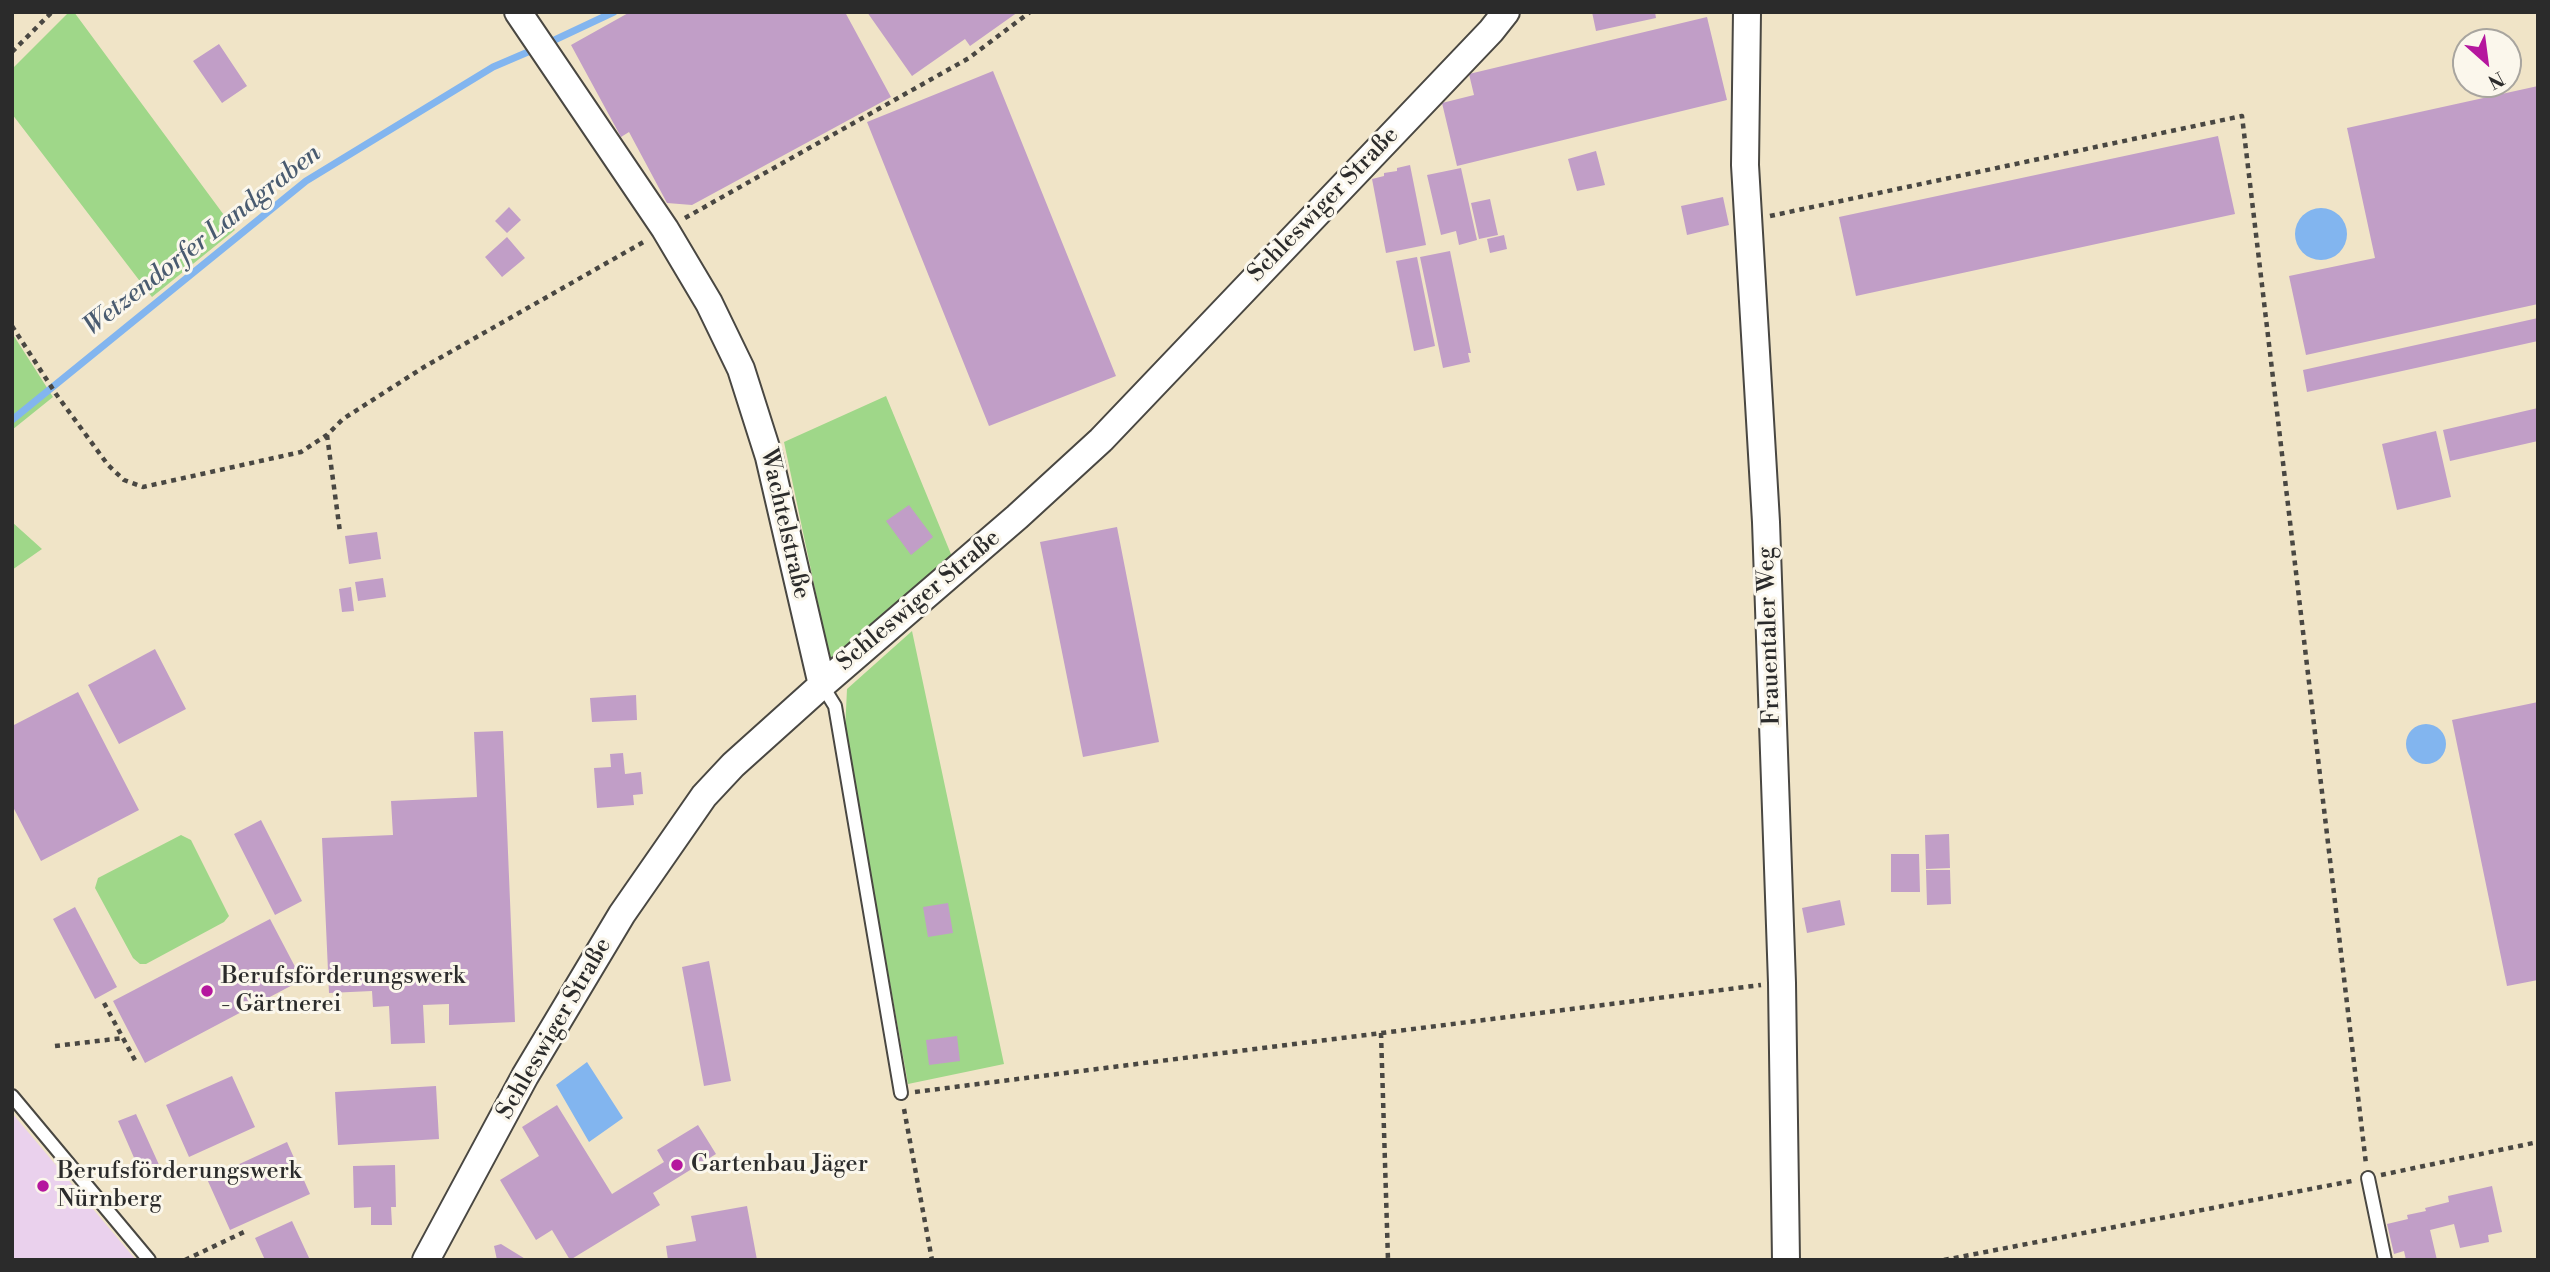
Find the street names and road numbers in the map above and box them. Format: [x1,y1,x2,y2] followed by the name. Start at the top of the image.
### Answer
[1243,121,1405,289] street label: Schleswiger Straße
[753,446,815,602] street label: Wachtelstraße
[831,524,1007,678] street label: Schleswiger Straße
[1752,546,1788,726] street label: Frauentaler Weg
[491,933,619,1125] street label: Schleswiger Straße

